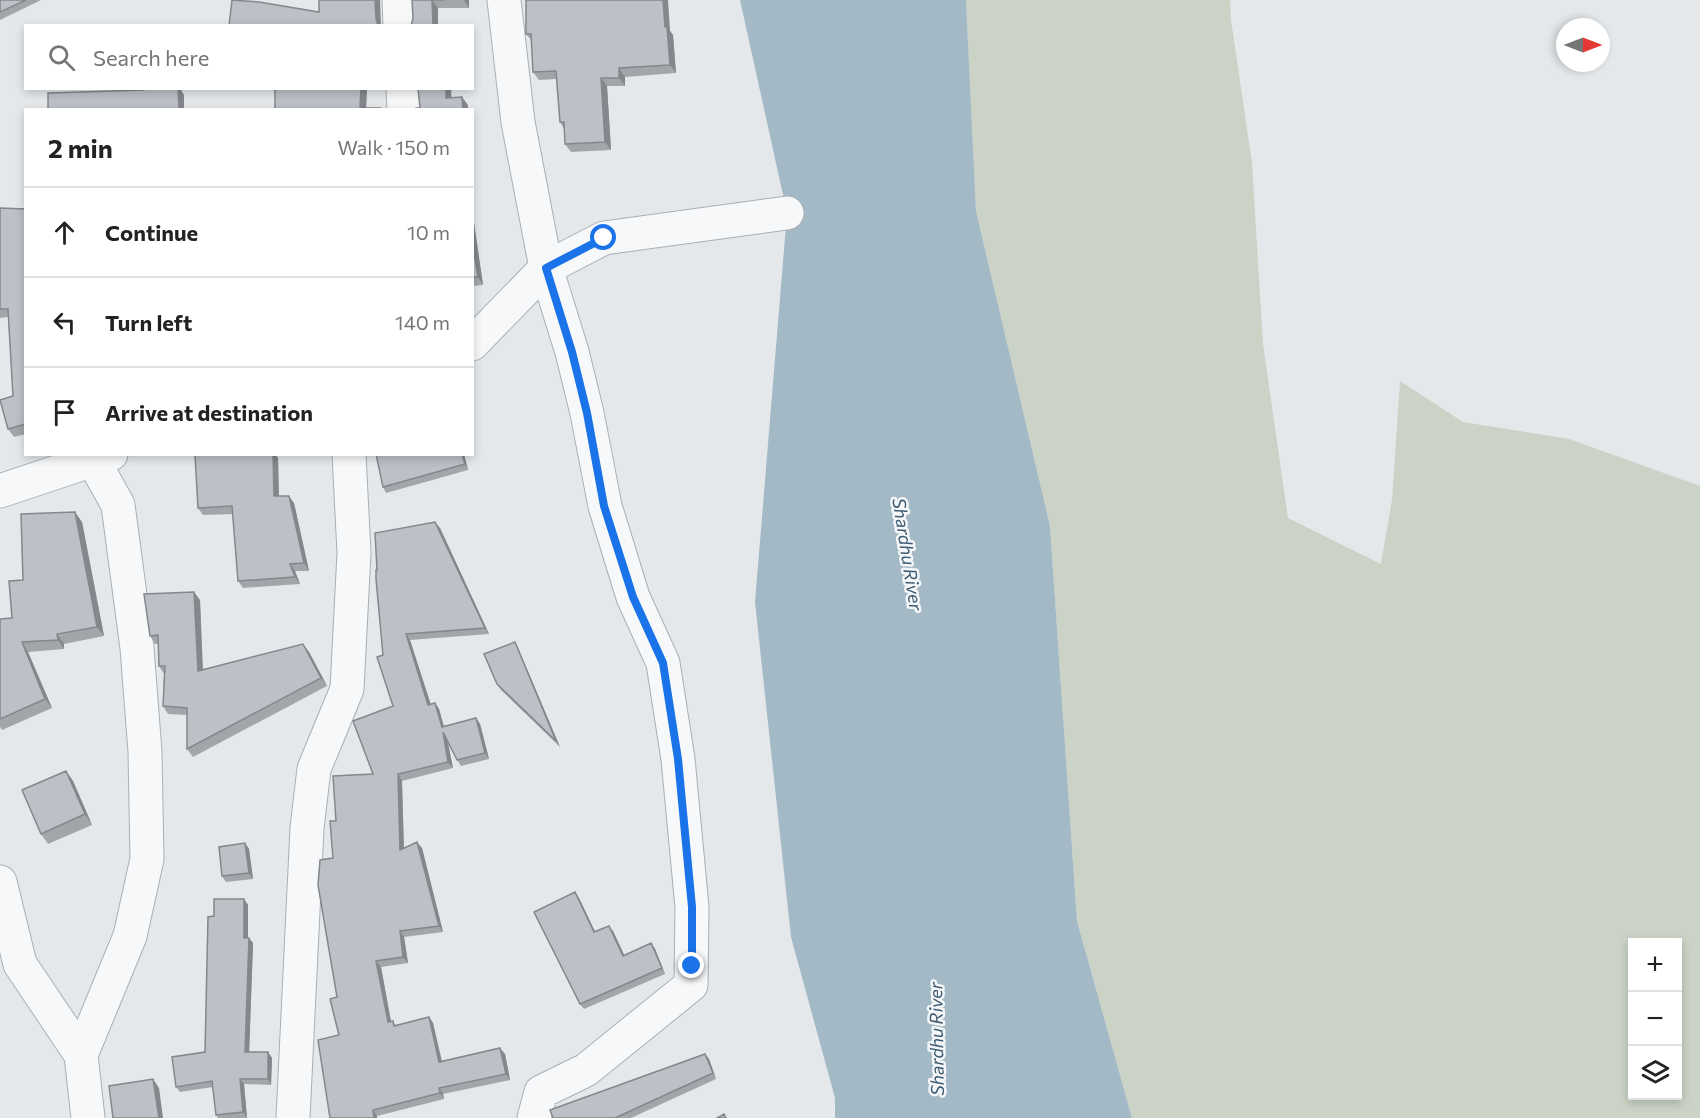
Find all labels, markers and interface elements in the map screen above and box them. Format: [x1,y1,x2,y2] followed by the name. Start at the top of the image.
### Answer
[1556,18,1610,72] north arrow
[24,24,474,90] search box
[45,41,78,74] icon: search
[93,44,209,71] text: Search here
[48,132,113,163] text: 2 min
[338,135,450,159] text: Walk · 150 m
[48,216,81,249] icon: ahead
[105,219,198,246] text: Continue
[407,220,450,244] text: 10 m
[590,224,616,250] route start
[48,306,81,339] icon: left
[105,309,192,336] text: Turn left
[395,310,450,334] text: 140 m
[48,396,81,429] icon: arrive
[105,399,313,426] text: Arrive at destination
[888,496,928,613] water label: Shardhu River
[1628,938,1682,1100] map controls
[1628,938,1682,992] button: +
[678,952,704,978] route end
[924,981,948,1096] water label: Shardhu River
[1628,992,1682,1046] button: −
[1628,1046,1682,1100] button: layers

